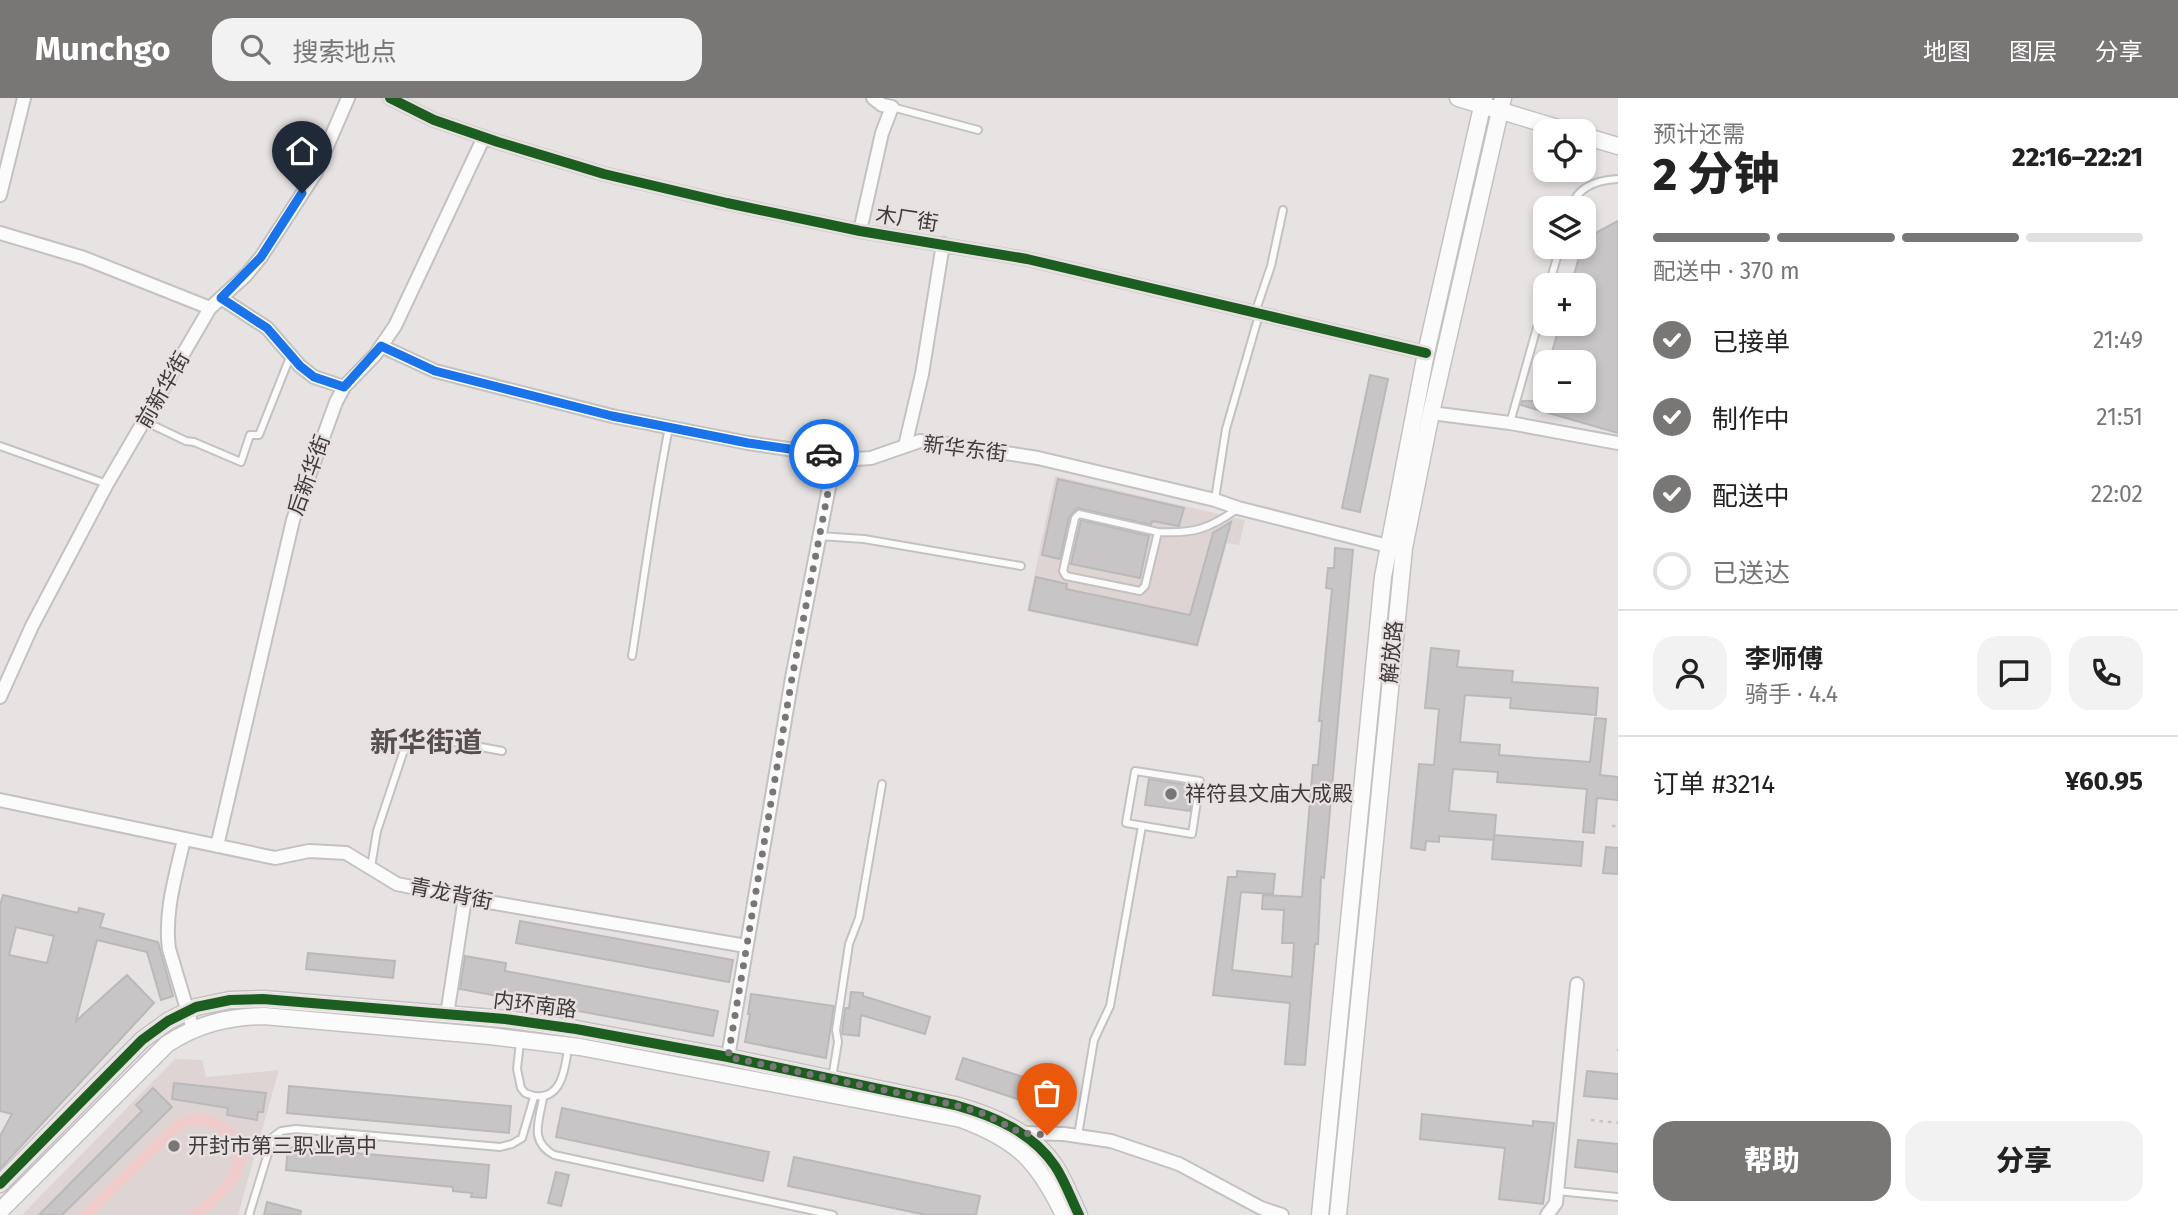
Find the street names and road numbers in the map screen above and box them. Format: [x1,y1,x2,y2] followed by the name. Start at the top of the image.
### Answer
[874,201,940,237] street label: 木厂街
[131,347,195,433] street label: 前新华街
[282,431,336,519] street label: 后新华街
[922,431,1008,467] street label: 新华东街
[1376,619,1408,685] street label: 解放路
[407,873,495,915] street label: 青龙背街
[492,987,578,1023] street label: 内环南路

